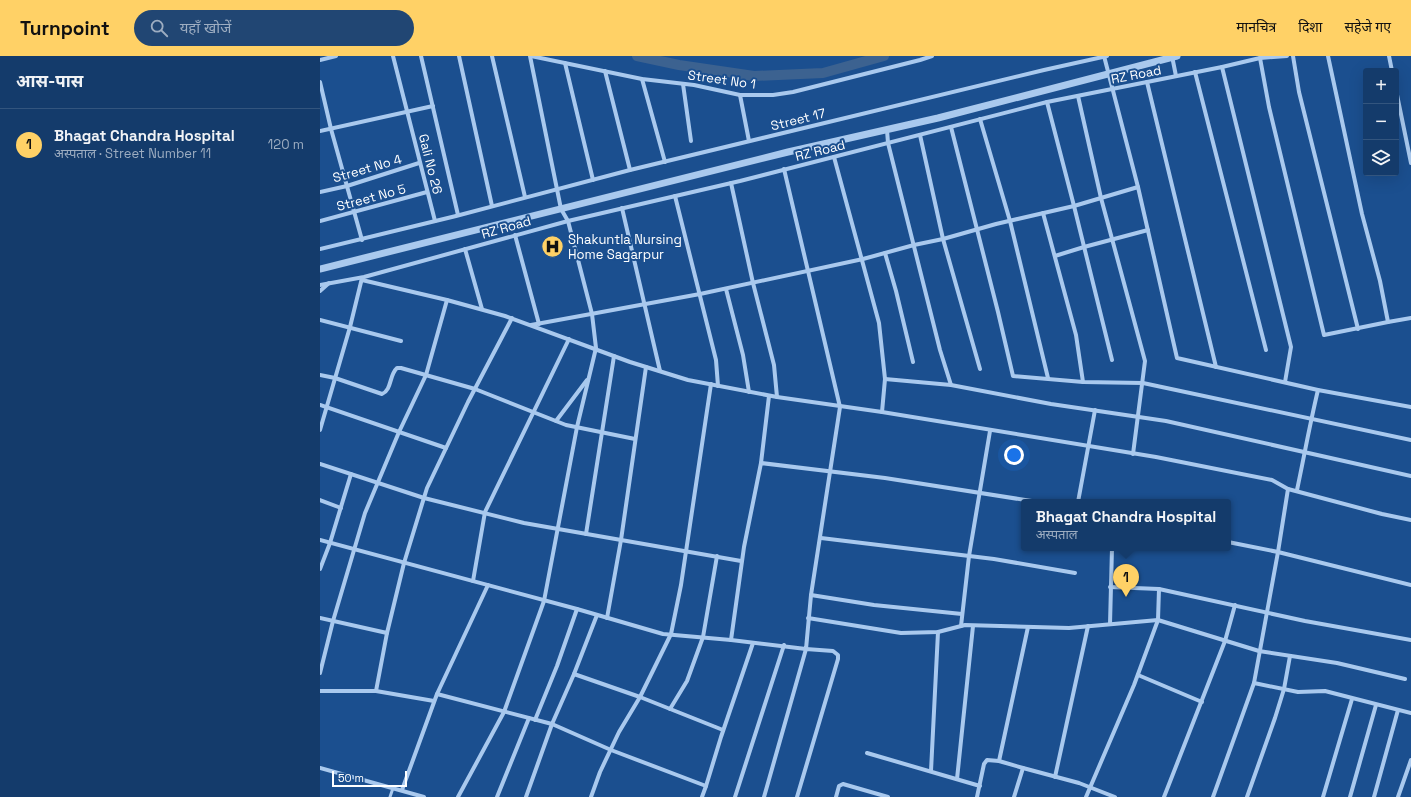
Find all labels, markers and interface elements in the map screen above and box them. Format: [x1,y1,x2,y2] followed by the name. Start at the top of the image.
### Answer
[134,10,414,46] search box
[20,16,110,41] text: Turnpoint
[148,17,170,39] icon: search
[180,18,231,37] text: यहाँ खोजें
[1236,18,1276,36] text: मानचित्र
[1298,18,1322,36] text: दिशा
[1344,18,1391,36] text: सहेजे गए
[1109,61,1163,88] street label: RZ Road
[687,66,757,93] street label: Street No 1
[1363,68,1399,176] map controls
[1363,68,1399,104] button: +
[16,70,83,92] text: आस-पास
[769,104,827,134] street label: Street 17
[1363,104,1399,140] button: −
[54,126,235,145] text: Bhagat Chandra Hospital
[415,132,446,196] street label: Gali No 26
[26,136,32,153] text: 1
[268,136,304,153] text: 120 m
[793,136,847,165] street label: RZ Road
[1363,140,1399,176] button: layers
[54,145,211,162] text: अस्पताल · Street Number 11
[331,150,404,186] street label: Street No 4
[335,180,408,215] street label: Street No 5
[479,212,533,243] street label: RZ Road
[568,231,682,263] place label: Shakuntla Nursing Home Sagarpur
[539,233,565,259] hospital icon: Shakuntla Nursing Home Sagarpur
[1004,445,1024,465] your location
[1021,499,1231,551] popup
[1036,507,1216,526] text: Bhagat Chandra Hospital
[1036,526,1078,543] text: अस्पताल
[1113,564,1139,597] pin: 1
[332,769,407,788] scale bar
[338,771,364,785] text: 50 m

